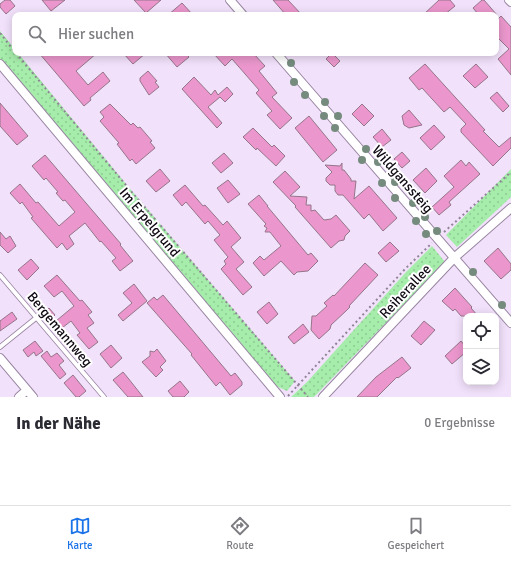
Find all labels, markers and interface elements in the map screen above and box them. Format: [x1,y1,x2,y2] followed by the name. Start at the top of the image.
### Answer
[12,12,499,56] search box
[26,23,48,45] icon: search
[58,25,134,43] text: Hier suchen
[368,142,437,217] street label: Wildganssteig
[116,184,183,260] street label: Im Erpelgrund
[376,261,435,322] street label: Reiherallee
[23,288,96,370] street label: Bergemannweg
[463,313,499,385] map controls
[463,313,499,349] button: locate
[463,349,499,385] button: layers
[16,413,101,434] text: In der Nähe
[424,415,495,431] text: 0 Ergebnisse
[67,515,93,552] tab: Karte
[226,515,254,552] tab: Route
[388,515,444,552] tab: Gespeichert

